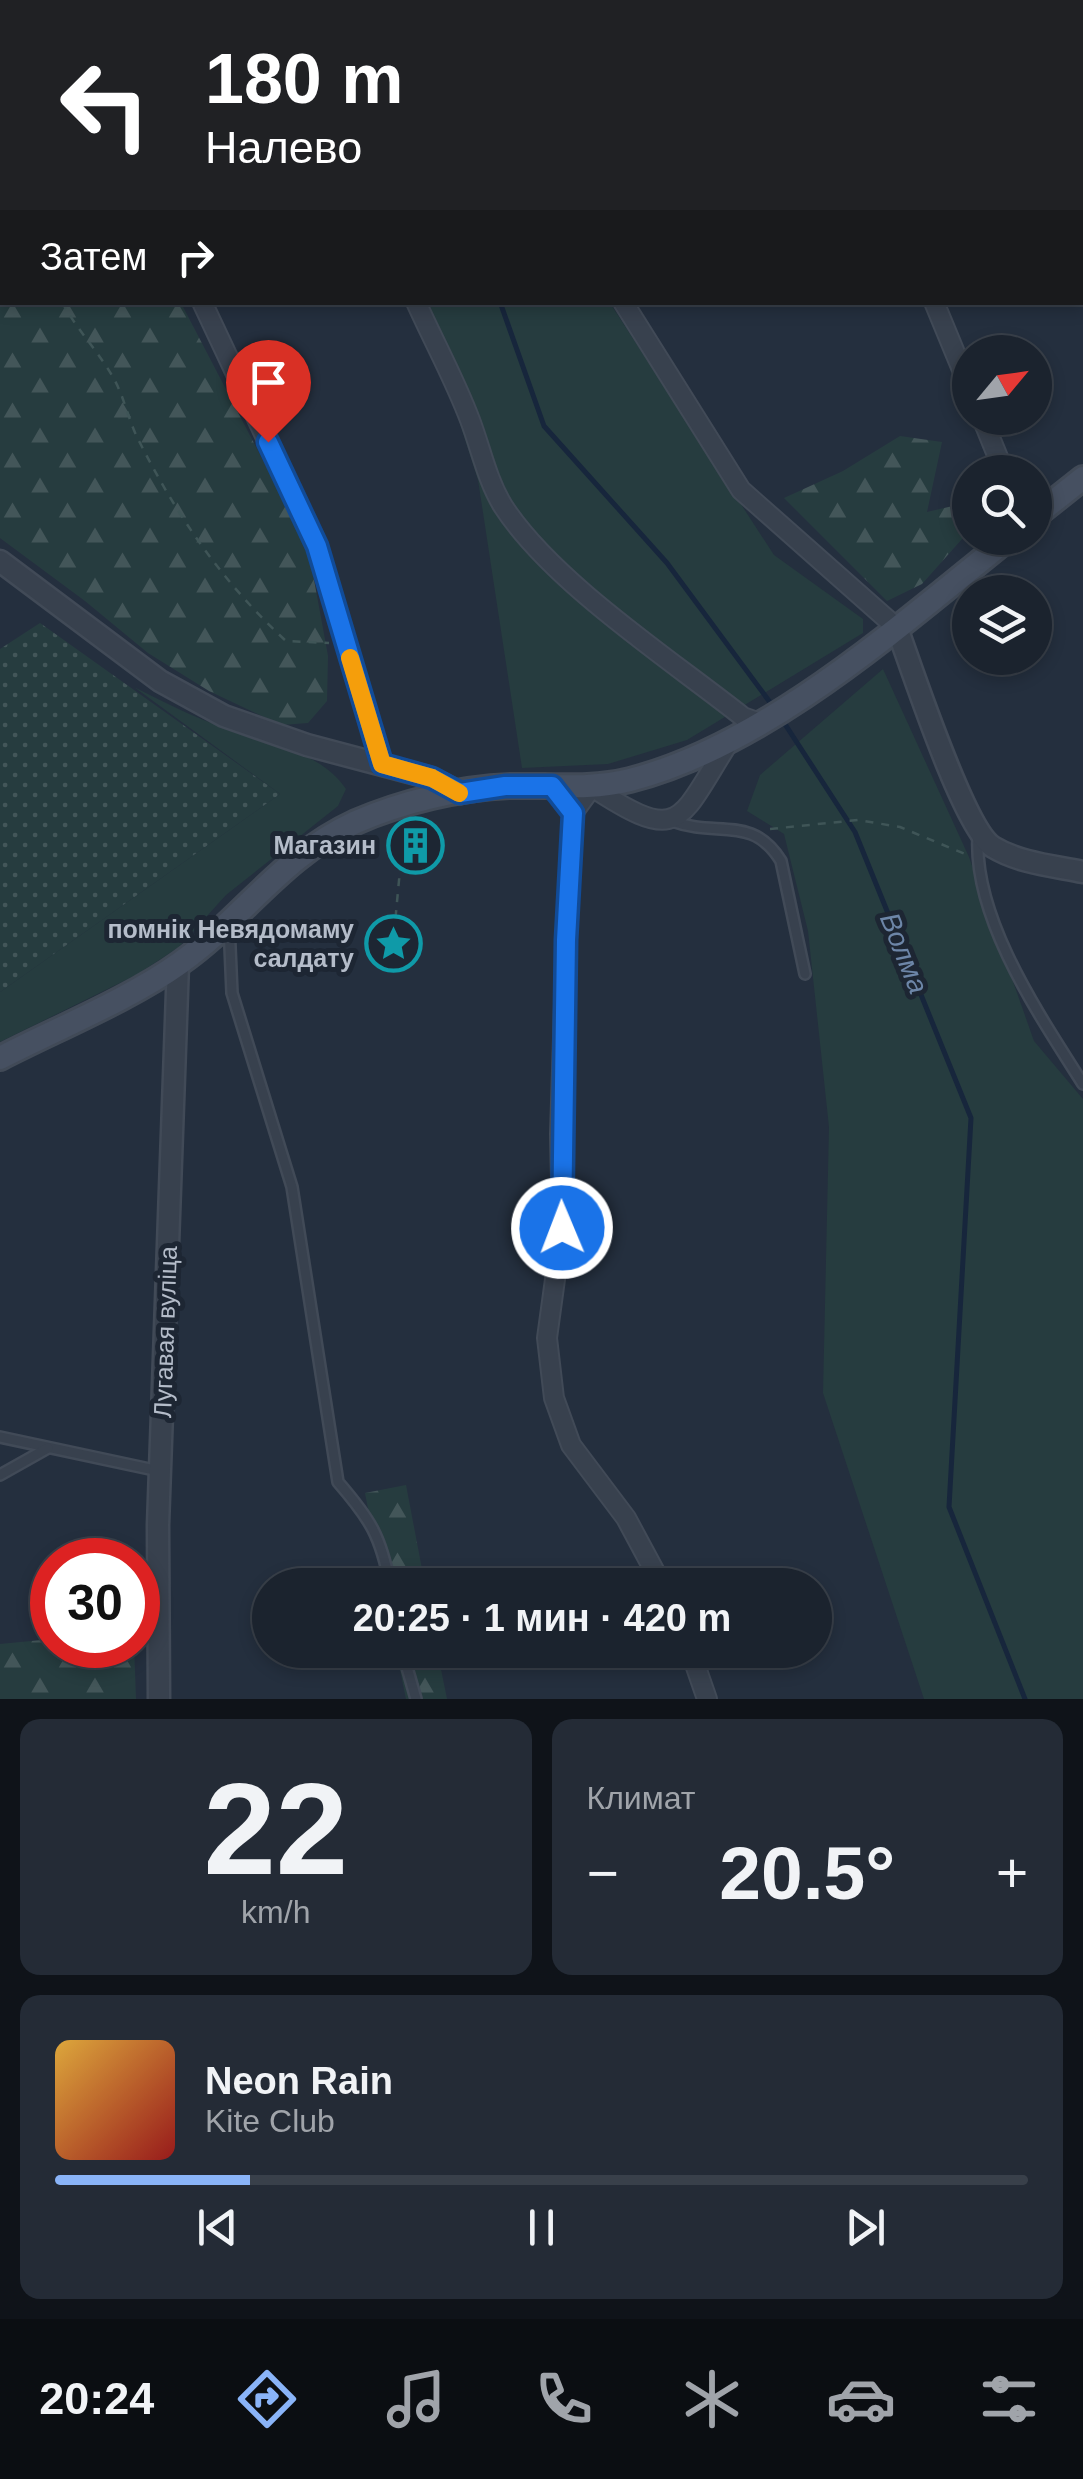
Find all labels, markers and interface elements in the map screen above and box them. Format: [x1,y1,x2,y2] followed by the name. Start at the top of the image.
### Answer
[40,40,170,170] icon: left
[205,40,403,118] text: 180 m
[205,122,362,173] text: Налево
[168,230,223,285] icon: right
[40,236,148,278] text: Затем
[952,335,1052,435] north arrow
[952,335,1052,675] map controls
[226,340,311,443] pin
[241,355,296,410] icon: arrive
[952,455,1052,555] button: search
[952,575,1052,675] button: layers
[385,815,445,875] building icon: Магазин
[273,831,376,859] place label: Магазин
[874,908,934,998] water label: Волма
[363,913,423,973] place icon: помнік Невядомаму салдату
[107,915,354,972] place label: помнік Невядомаму салдату
[510,1176,614,1280] position arrow
[148,1245,182,1418] street label: Лугавая вуліца
[30,1538,160,1668] speed limit sign: 30
[353,1597,731,1639] text: 20:25 · 1 мин · 420 m
[203,1756,348,1902] text: 22
[587,1780,695,1816] text: Климат
[719,1831,895,1915] text: 20.5°
[587,1842,619,1904] text: −
[996,1842,1028,1904] text: +
[241,1894,310,1930] text: km/h
[205,2060,393,2102] text: Neon Rain
[205,2103,335,2139] text: Kite Club
[190,2200,245,2255] icon: previous
[514,2200,569,2255] icon: pause
[838,2200,893,2255] icon: next
[232,2364,302,2434] icon: directions
[381,2364,451,2434] icon: music
[529,2364,599,2434] icon: phone
[677,2364,747,2434] icon: climate
[826,2364,896,2434] icon: car
[974,2364,1044,2434] icon: filters
[39,2373,154,2424] text: 20:24

